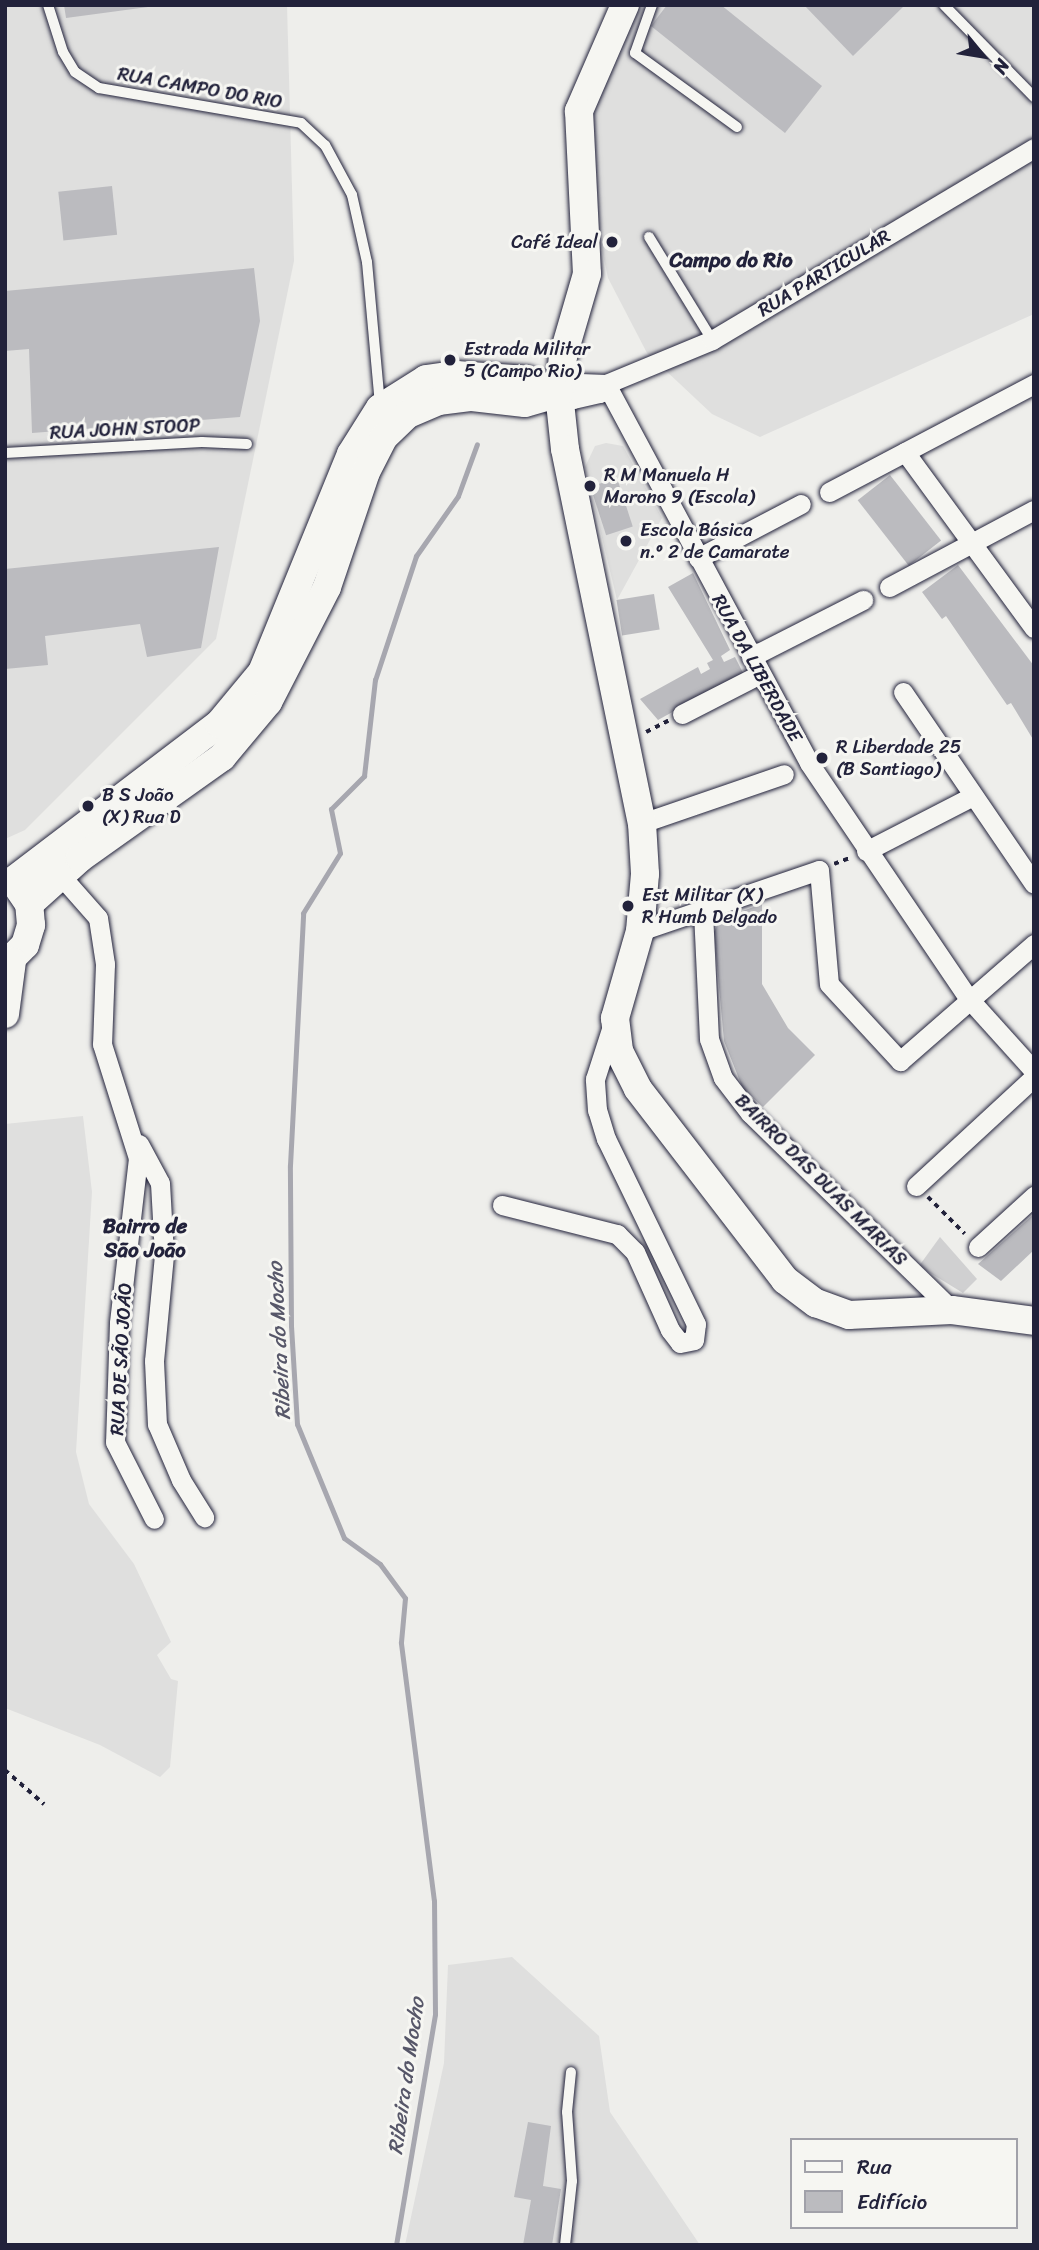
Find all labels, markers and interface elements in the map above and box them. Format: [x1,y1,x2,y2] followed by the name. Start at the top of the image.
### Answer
[948,21,1018,91] north arrow
[984,53,1019,81] text: N
[115,62,285,114] street label: RUA CAMPO DO RIO
[756,226,892,320] street label: RUA PARTICULAR
[511,231,598,253] place label: Café Ideal
[604,234,620,250] marker: Café Ideal
[669,247,793,273] district label: Campo do Rio
[464,338,590,382] place label: Estrada Militar 5 (Campo Rio)
[442,352,458,368] marker: Estrada Militar 5 (Campo Rio)
[49,414,201,444] street label: RUA JOHN STOOP
[604,464,754,508] place label: R M Manuela H Marono 9 (Escola)
[582,478,598,494] marker: R M Manuela H Marono 9 (Escola)
[640,519,789,563] place label: Escola Básica n.º 2 de Camarate
[618,533,634,549] marker: Escola Básica n.º 2 de Camarate
[707,590,807,746] street label: RUA DA LIBERDADE
[836,736,961,780] place label: R Liberdade 25 (B Santiago)
[814,750,830,766] marker: R Liberdade 25 (B Santiago)
[102,784,180,828] place label: B S João (X) Rua D
[80,798,96,814] marker: B S João (X) Rua D
[642,884,777,928] place label: Est Militar (X) R Humb Delgado
[620,898,636,914] marker: Est Militar (X) R Humb Delgado
[731,1090,911,1270] street label: BAIRRO DAS DUAS MARIAS
[103,1213,187,1263] district label: Bairro de São João
[262,1261,296,1421] water label: Ribeira do Mocho
[106,1281,136,1437] street label: RUA DE SÃO JOÃO
[382,1996,430,2156] water label: Ribeira do Mocho
[790,2138,1018,2229] legend
[857,2148,892,2186] text: Rua
[857,2183,927,2221] text: Edifício

